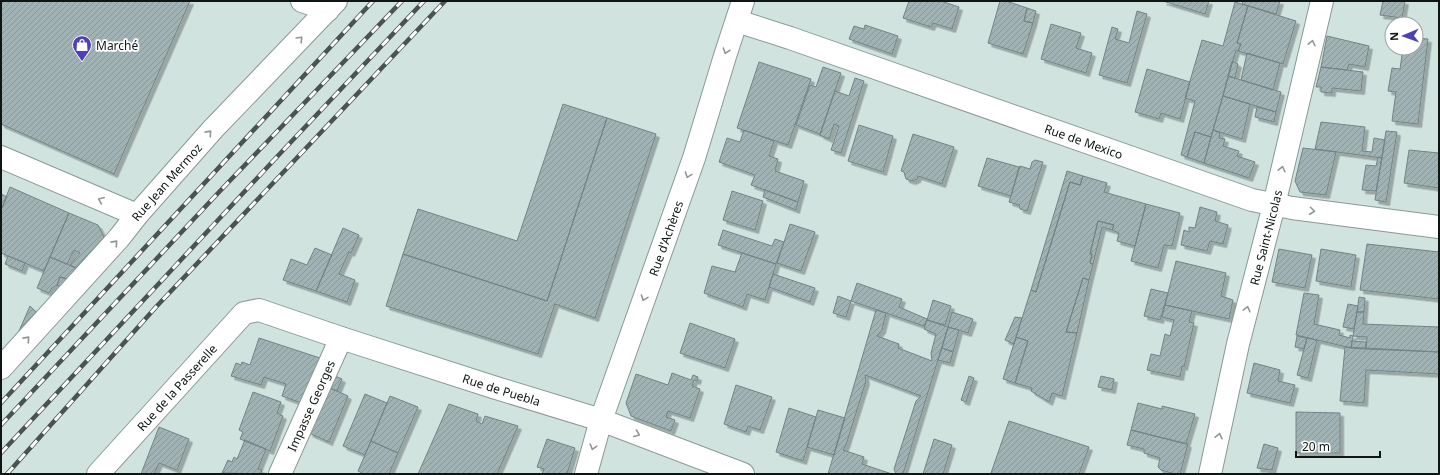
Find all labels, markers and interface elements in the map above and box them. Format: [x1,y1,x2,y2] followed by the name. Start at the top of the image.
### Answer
[1384,16,1424,56] north arrow
[1386,32,1401,41] text: N
[71,34,93,62] shop icon: Marché
[295,36,302,44] one-way arrow
[96,37,139,54] place label: Marché
[1308,40,1316,46] one-way arrow
[723,48,731,55] one-way arrow
[1042,119,1125,163] street label: Rue de Mexico
[205,130,212,138] one-way arrow
[127,139,206,224] street label: Rue Jean Mermoz
[1278,166,1286,173] one-way arrow
[684,172,692,179] one-way arrow
[1245,188,1286,287] street label: Rue Saint-Nicolas
[98,196,105,204] one-way arrow
[644,198,687,278] street label: Rue d'Achères
[1309,206,1315,215] one-way arrow
[110,240,117,248] one-way arrow
[641,294,649,301] one-way arrow
[1243,306,1251,312] one-way arrow
[23,336,30,344] one-way arrow
[133,340,221,434] street label: Rue de la Passerelle
[283,357,339,454] street label: Impasse Georges
[461,369,543,410] street label: Rue de Puebla
[634,429,641,437] one-way arrow
[1214,433,1222,439] one-way arrow
[1296,433,1380,459] scale bar
[1302,438,1330,455] text: 20 m
[589,444,598,451] one-way arrow

